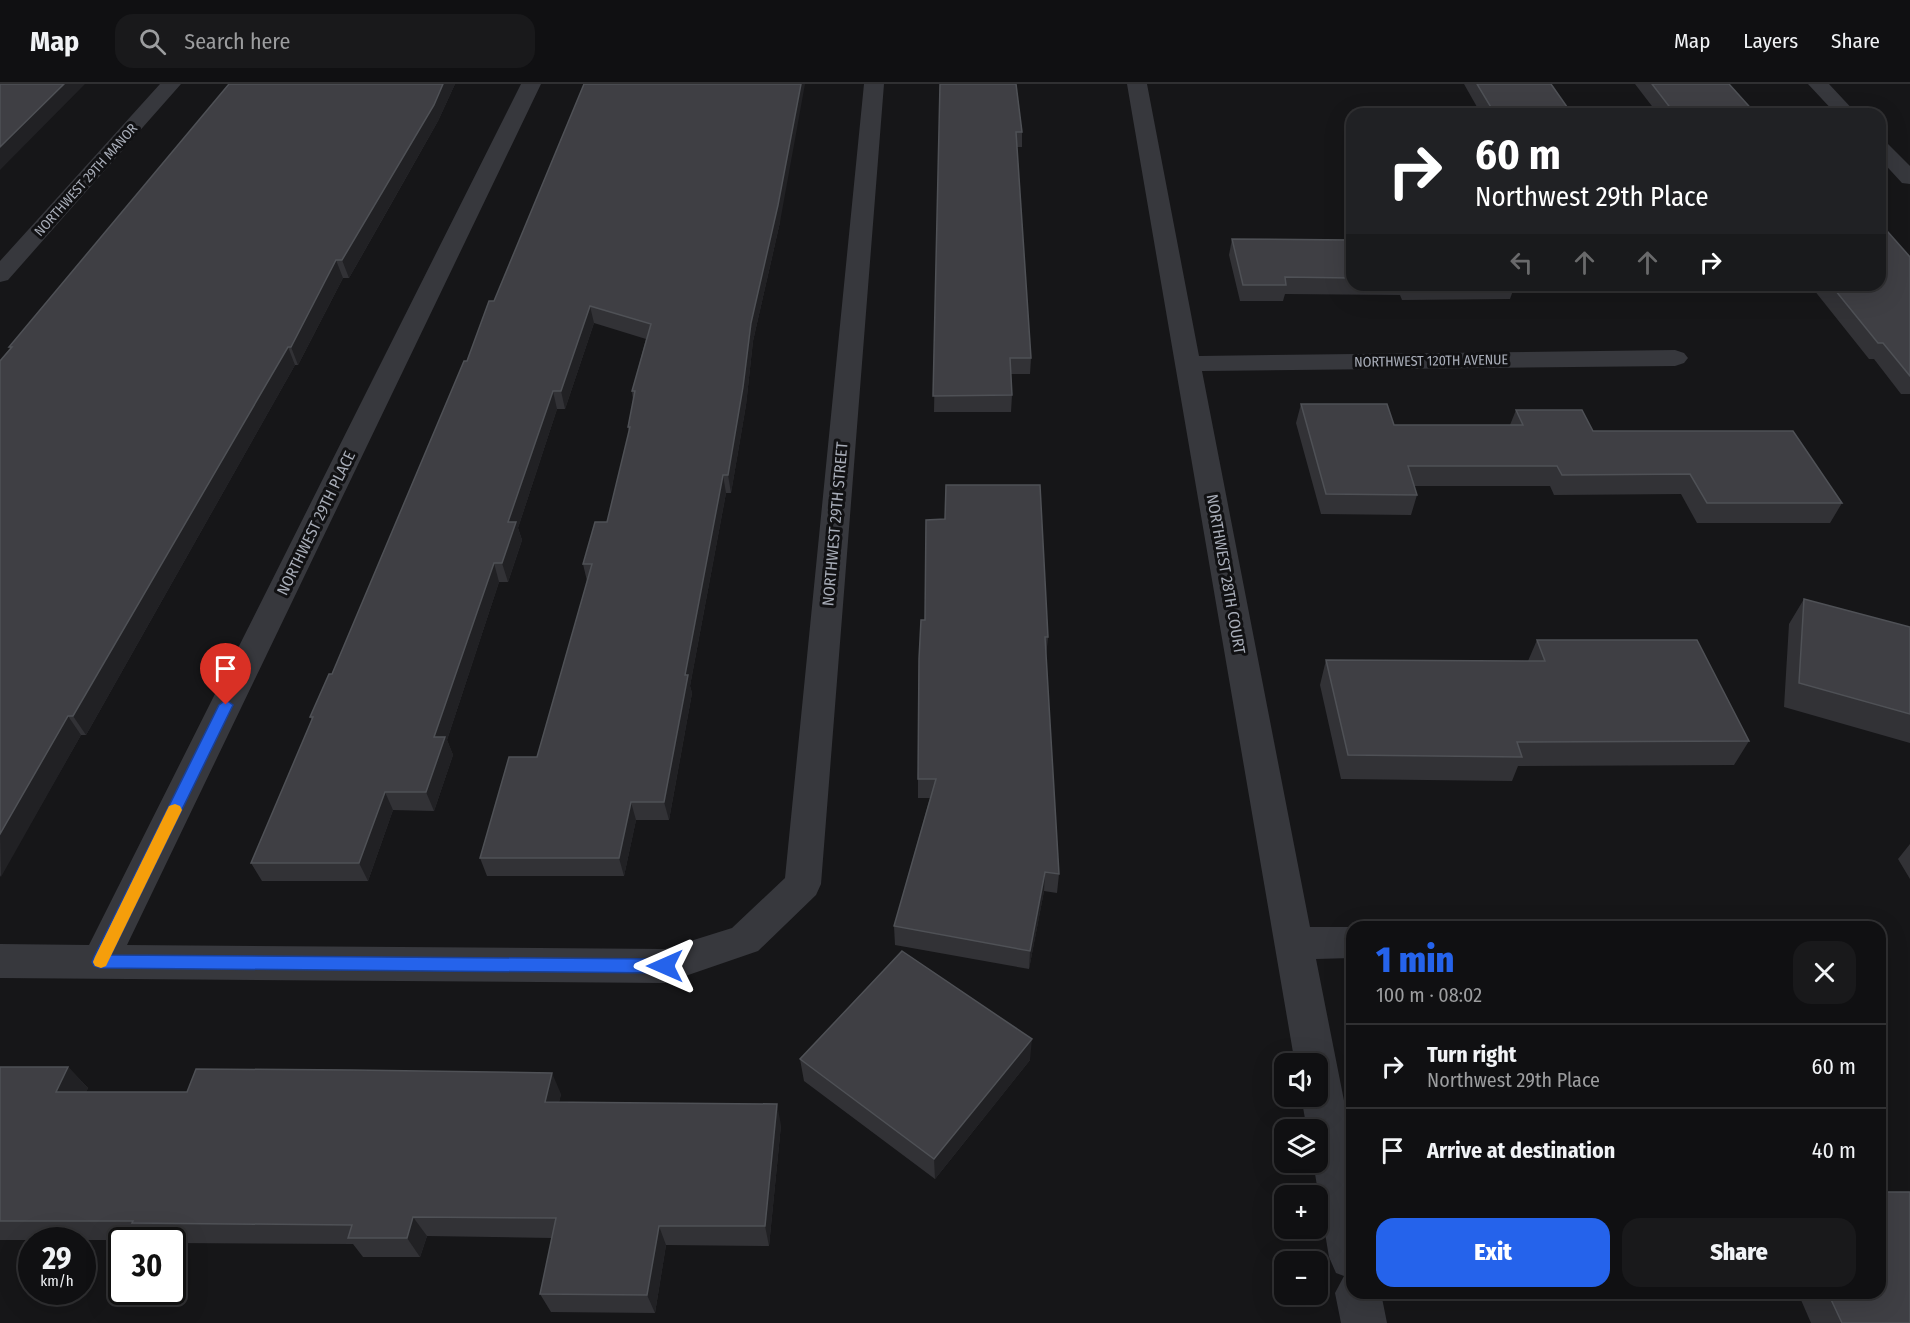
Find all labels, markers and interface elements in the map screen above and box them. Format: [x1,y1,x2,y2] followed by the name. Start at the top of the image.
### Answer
[115,14,535,68] search box
[30,25,79,58] text: Map
[136,25,169,58] icon: search
[184,28,290,55] text: Search here
[1674,28,1710,54] text: Map
[1743,28,1798,54] text: Layers
[1831,28,1880,54] text: Share
[31,120,141,240] street label: NORTHWEST 29TH MANOR
[1475,130,1561,180] text: 60 m
[1376,132,1454,210] icon: right
[1475,181,1709,213] text: Northwest 29th Place
[1505,246,1538,279] icon: left
[1568,246,1601,279] icon: ahead
[1631,246,1664,279] icon: ahead
[1694,246,1727,279] icon: right
[1354,351,1508,371] street label: NORTHWEST 120TH AVENUE
[818,441,852,607] street label: NORTHWEST 29TH STREET
[273,448,359,598] street label: NORTHWEST 29TH PLACE
[1203,493,1250,656] street label: NORTHWEST 28TH COURT
[200,643,251,705] pin
[209,652,242,685] icon: arrive
[633,934,697,998] position arrow
[1376,938,1454,982] text: 1 min
[1793,941,1856,1004] button: close
[1376,983,1482,1007] text: 100 m · 08:02
[1427,1041,1516,1068] text: Turn right
[1376,1050,1409,1083] icon: right
[1274,1053,1328,1305] map controls
[1274,1053,1328,1107] button: sound
[1812,1053,1856,1080] text: 60 m
[1427,1068,1600,1092] text: Northwest 29th Place
[1274,1119,1328,1173] button: layers
[1376,1134,1409,1167] icon: arrive
[1427,1137,1615,1164] text: Arrive at destination
[1812,1137,1856,1164] text: 40 m
[1274,1185,1328,1239] button: +
[1376,1218,1610,1287] button: Exit
[1622,1218,1856,1287] button: Share
[108,1227,186,1305] speed limit sign: 30
[42,1241,72,1277] text: 29
[1274,1251,1328,1305] button: −
[40,1272,74,1290] text: km/h

